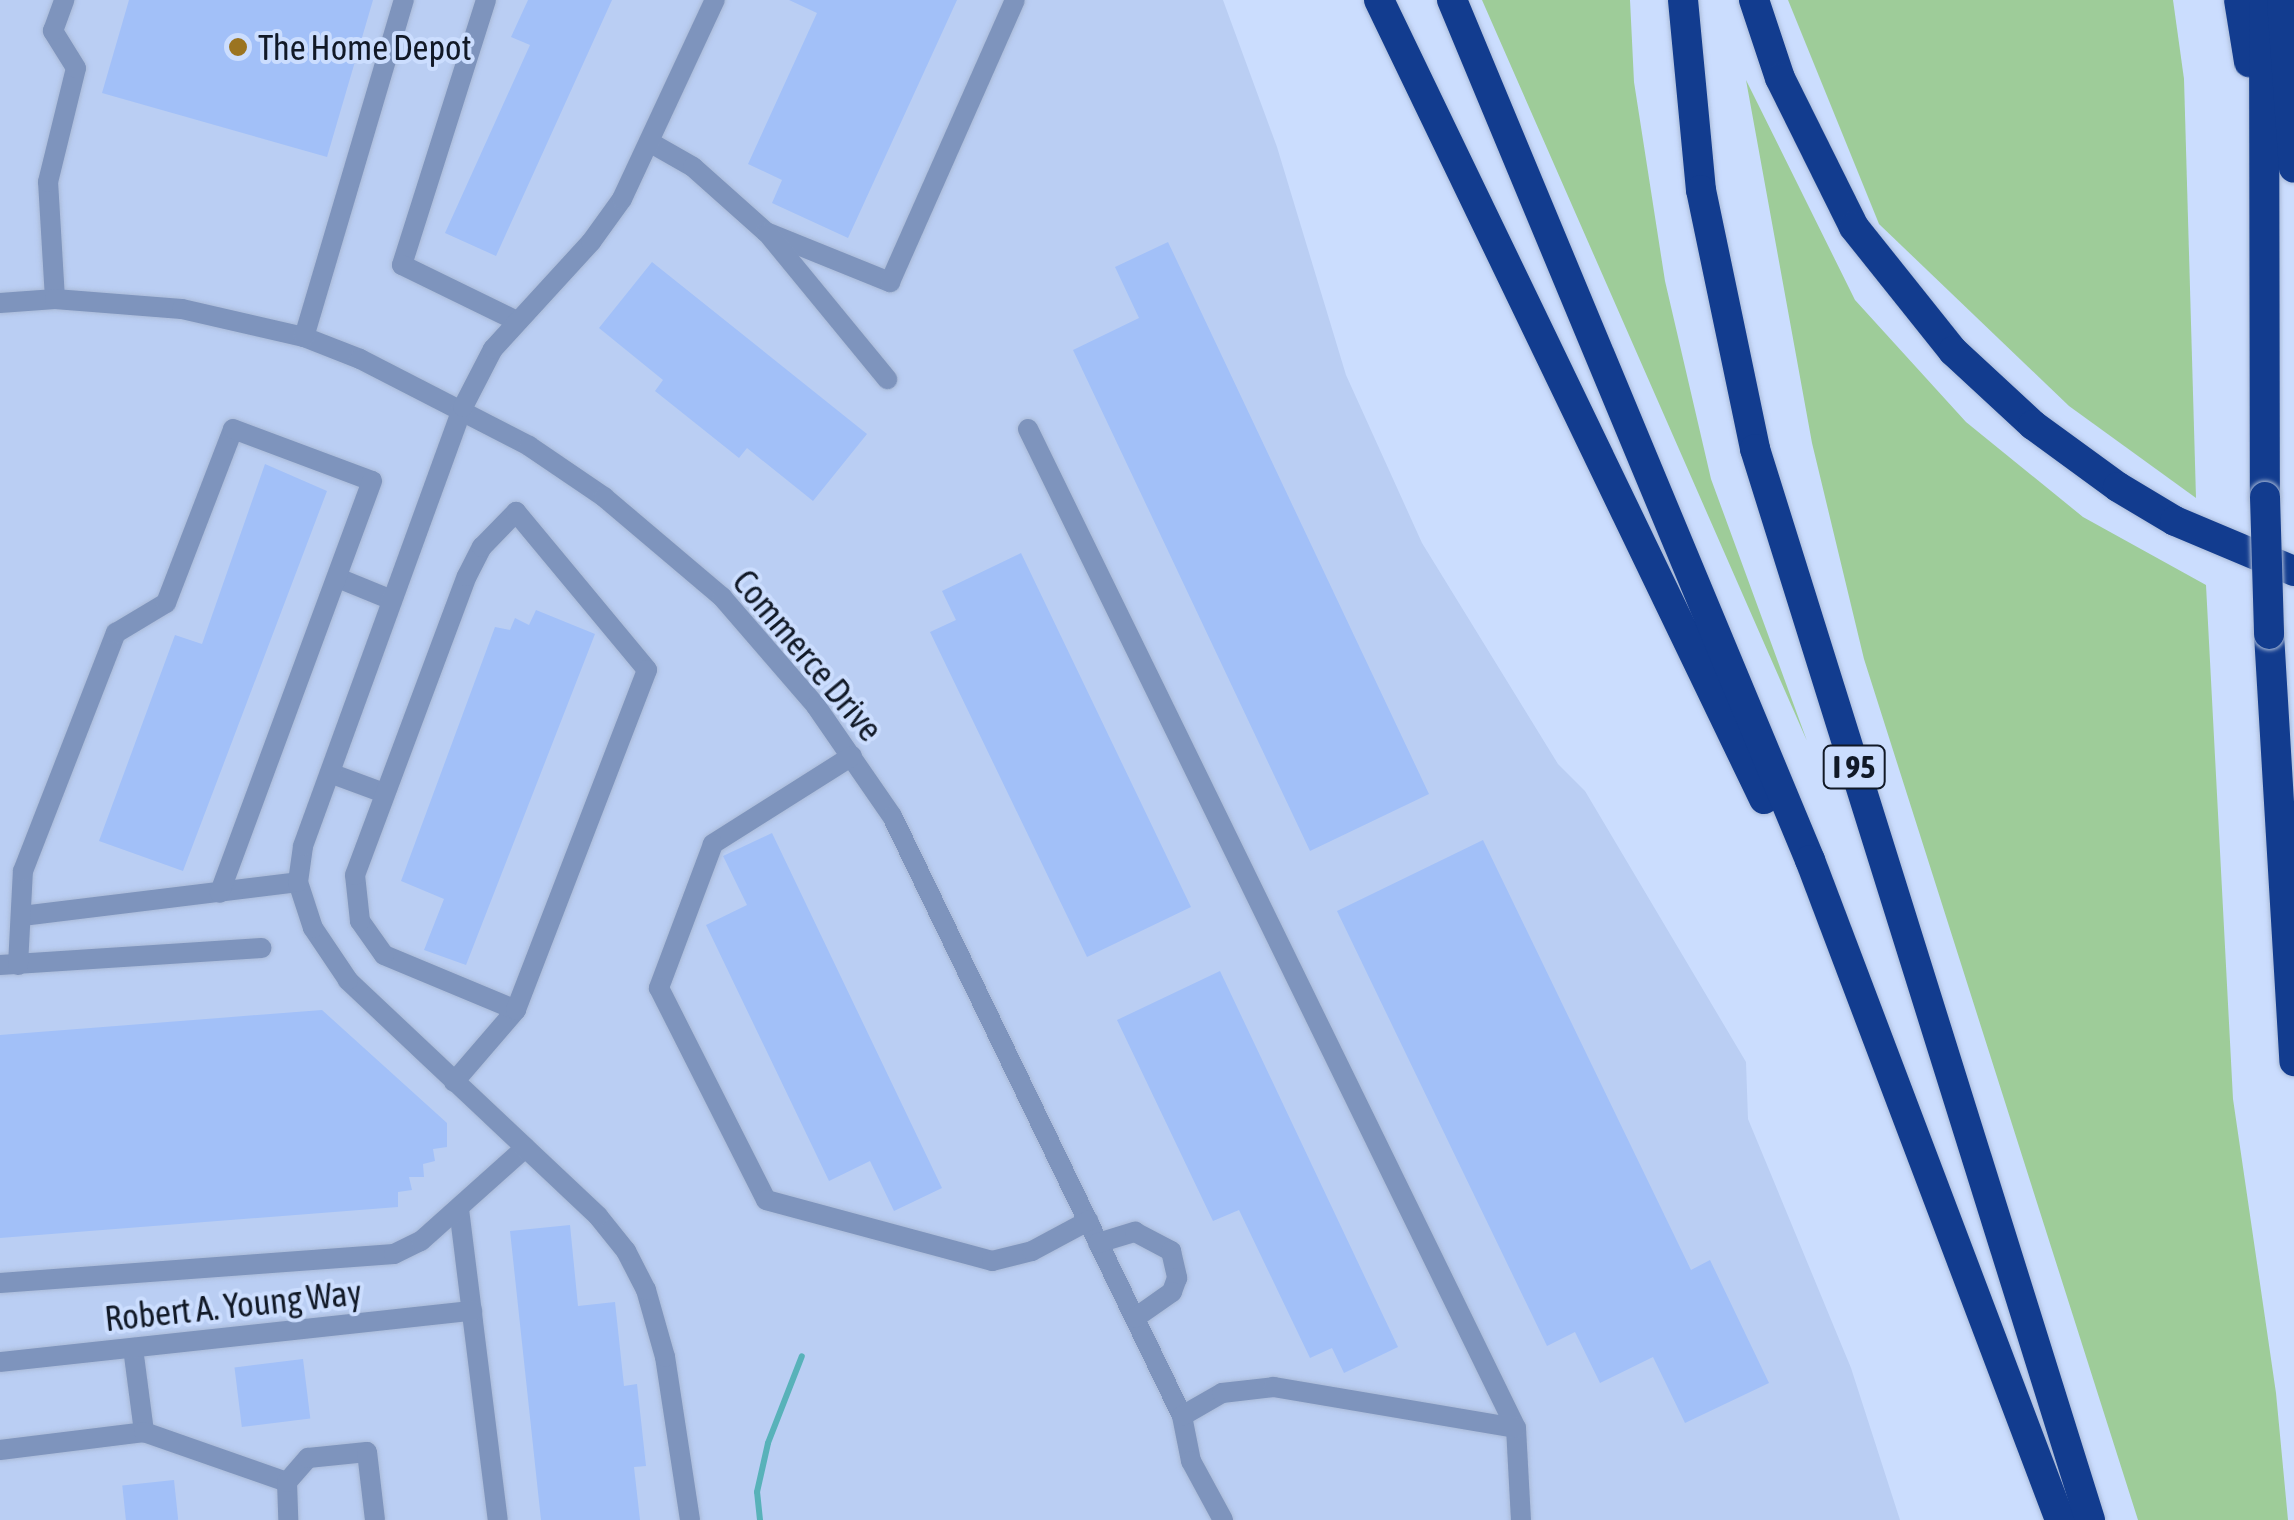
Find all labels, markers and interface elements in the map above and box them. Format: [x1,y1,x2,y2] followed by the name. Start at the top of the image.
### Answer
[258,26,472,68] place label: The Home Depot
[227,36,249,58] marker: The Home Depot
[724,561,892,749] street label: Commerce Drive
[1822,740,1886,794] road number: I 95
[102,1271,364,1339] street label: Robert A. Young Way

